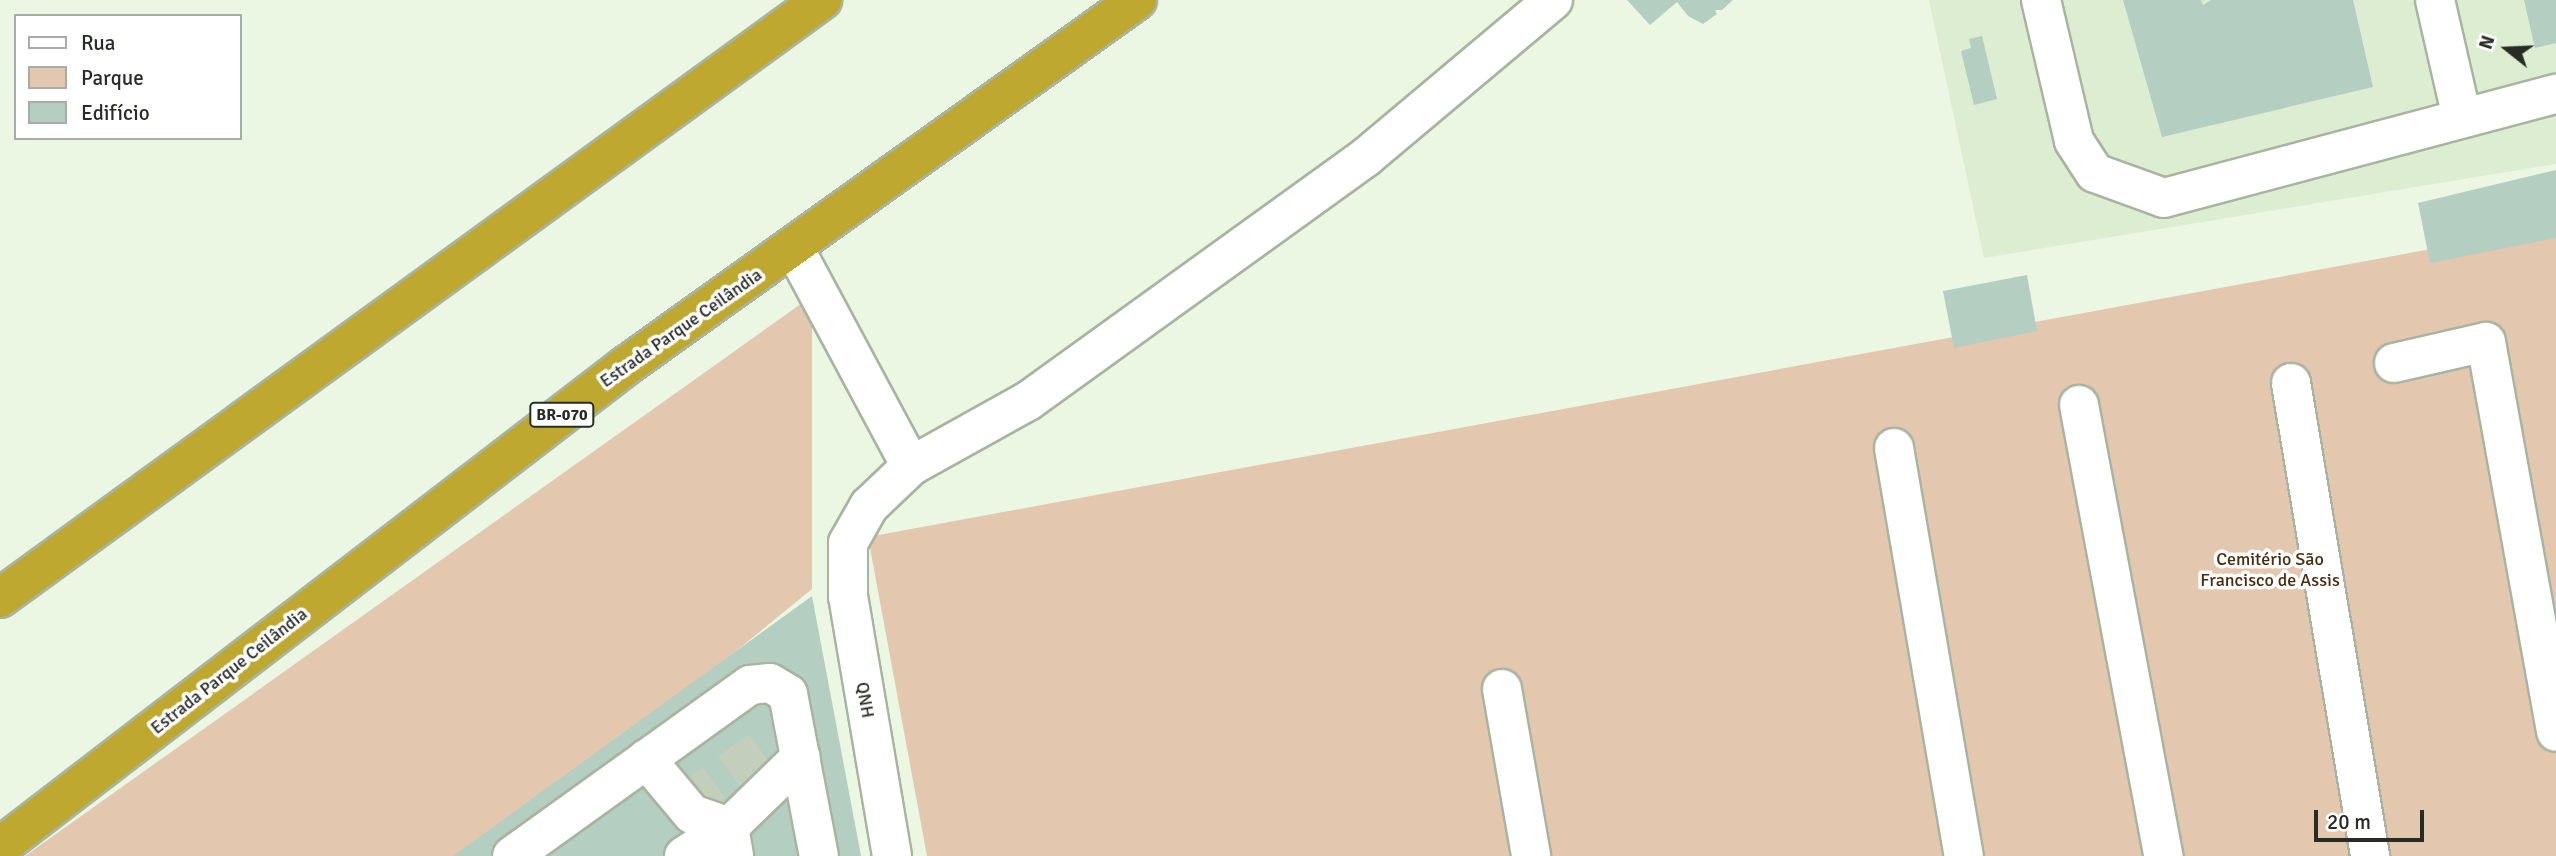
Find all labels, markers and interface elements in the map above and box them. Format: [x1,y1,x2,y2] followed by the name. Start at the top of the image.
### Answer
[14,14,242,140] legend
[2472,14,2542,84] north arrow
[81,30,115,56] text: Rua
[2474,33,2500,53] text: N
[81,65,144,91] text: Parque
[81,100,150,126] text: Edifício
[596,264,766,392] street label: Estrada Parque Ceilândia
[529,402,595,428] road number: BR-070
[2200,549,2340,592] park label: Cemitério São Francisco de Assis
[146,603,312,739] street label: Estrada Parque Ceilândia
[851,680,879,720] street label: QNH
[2318,796,2428,840] scale bar
[2327,809,2371,835] text: 20 m

